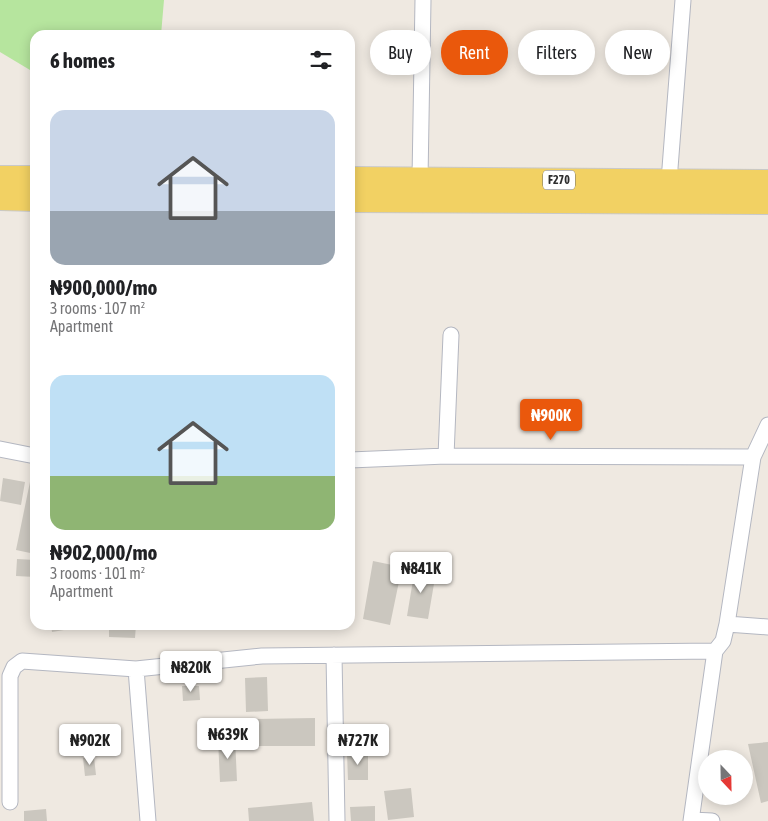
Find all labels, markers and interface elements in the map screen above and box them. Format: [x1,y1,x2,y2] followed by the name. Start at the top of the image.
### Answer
[370,30,431,75] chip: Buy
[441,30,508,75] chip: Rent
[518,30,595,75] chip: Filters
[605,30,670,75] chip: New
[307,46,335,74] icon: filters
[50,48,115,72] text: 6 homes
[148,143,238,233] icon: home
[543,170,575,190] road number: F270
[50,275,157,299] text: ₦900,000/mo
[50,299,145,317] text: 3 rooms · 107 m²
[50,317,113,335] text: Apartment
[516,398,586,441] pin: ₦900K
[531,406,571,424] text: ₦900K
[148,408,238,498] icon: home
[50,540,157,564] text: ₦902,000/mo
[386,552,456,594] pin: ₦841K
[401,559,441,577] text: ₦841K
[50,564,145,582] text: 3 rooms · 101 m²
[50,582,113,600] text: Apartment
[156,650,226,693] pin: ₦820K
[171,658,211,676] text: ₦820K
[193,718,263,760] pin: ₦639K
[55,724,125,766] pin: ₦902K
[323,724,393,766] pin: ₦727K
[208,725,248,743] text: ₦639K
[70,731,110,749] text: ₦902K
[338,731,378,749] text: ₦727K
[698,750,752,805] north arrow
[698,750,753,805] map controls

